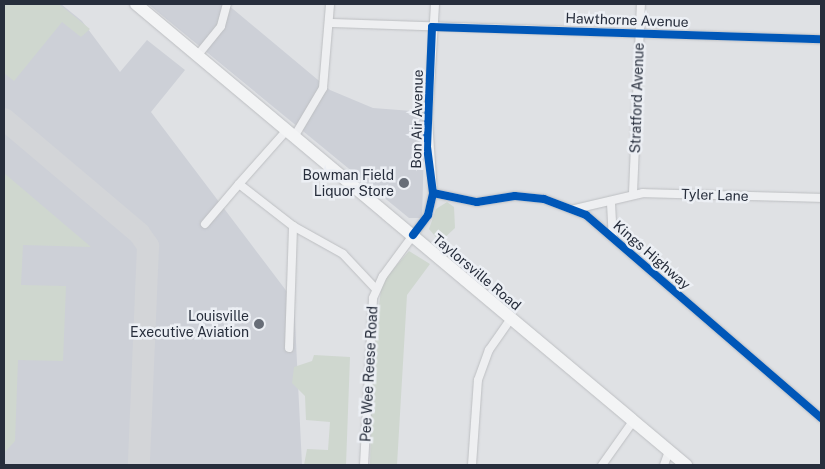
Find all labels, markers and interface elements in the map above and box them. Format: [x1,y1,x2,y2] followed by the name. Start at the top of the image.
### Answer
[565,9,689,31] street label: Hawthorne Avenue
[627,42,647,154] street label: Stratford Avenue
[408,69,426,169] street label: Bon Air Avenue
[303,167,394,200] place label: Bowman Field Liquor Store
[398,177,410,189] marker: Bowman Field Liquor Store
[681,185,749,205] street label: Tyler Lane
[610,217,694,293] street label: Kings Highway
[430,230,524,314] street label: Taylorsville Road
[357,305,381,443] street label: Pee Wee Reese Road
[130,308,249,341] place label: Louisville Executive Aviation
[253,318,265,330] marker: Louisville Executive Aviation

